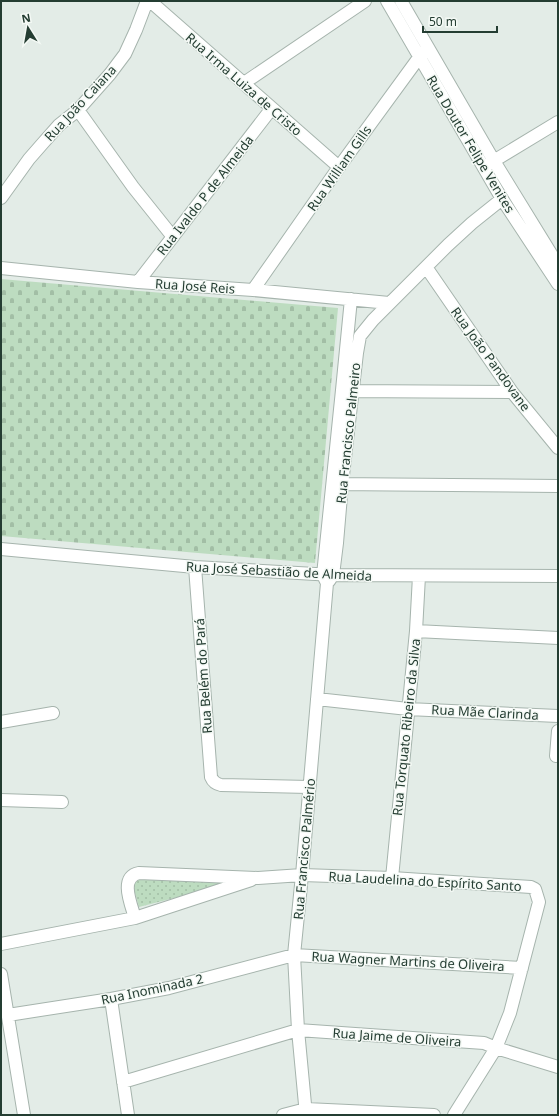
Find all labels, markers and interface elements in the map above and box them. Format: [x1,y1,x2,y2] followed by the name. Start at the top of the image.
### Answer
[8,8,48,48] north arrow
[423,8,497,34] scale bar
[20,9,32,26] text: N
[429,13,457,30] text: 50 m
[182,28,306,140] street label: Rua Irma Luiza de Cristo
[40,61,120,145] street label: Rua João Caiana
[423,72,519,216] street label: Rua Doutor Felipe Venites
[303,122,375,214] street label: Rua William Gills
[153,131,257,259] street label: Rua Ivaldo P de Almeida
[154,274,236,298] street label: Rua José Reis
[447,303,535,415] street label: Rua João Pandovane
[332,362,364,504] street label: Rua Francisco Palmeiro
[186,557,372,585] street label: Rua José Sebastião de Almeida
[190,618,216,734] street label: Rua Belém do Pará
[388,637,424,817] street label: Rua Torquato Ribeiro da Silva
[431,700,539,724] street label: Rua Mãe Clarinda
[289,777,319,920] street label: Rua Francisco Palmério
[328,867,522,895] street label: Rua Laudelina do Espírito Santo
[311,947,505,975] street label: Rua Wagner Martins de Oliveira
[99,969,205,1009] street label: Rua Inominada 2
[332,1024,462,1050] street label: Rua Jaime de Oliveira

